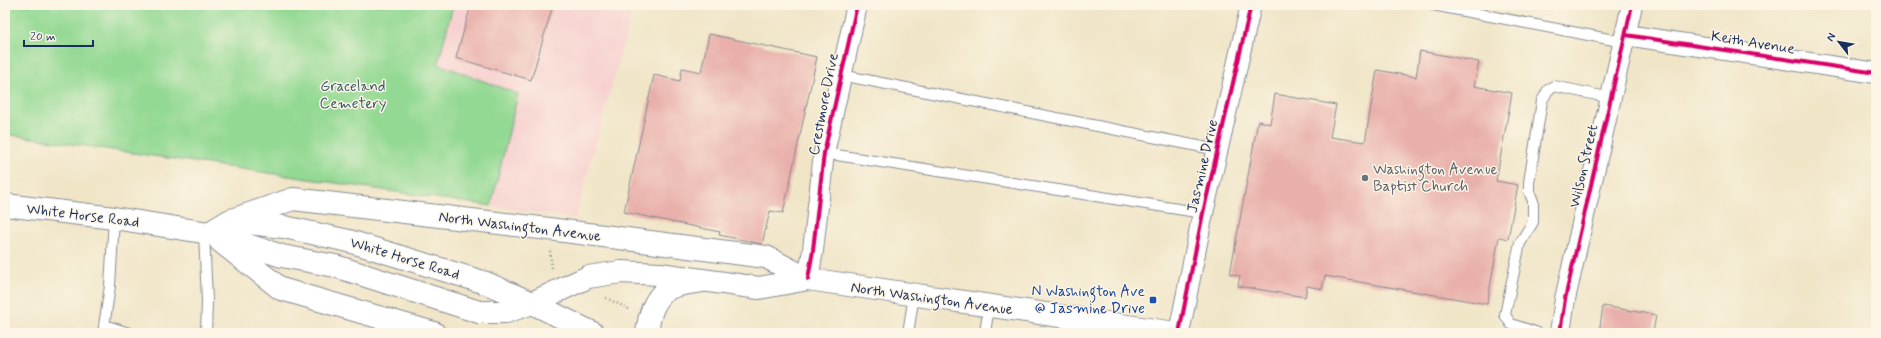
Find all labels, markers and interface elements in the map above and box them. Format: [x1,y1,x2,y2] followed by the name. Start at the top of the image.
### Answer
[24,22,93,48] scale bar
[1819,22,1859,62] north arrow
[1709,26,1796,59] street label: Keith Avenue
[30,29,56,45] text: 20 m
[1823,31,1839,44] text: N
[804,51,844,157] street label: Crestmore Drive
[320,77,387,114] park label: Graceland Cemetery
[1182,117,1224,215] street label: Jasmine Drive
[1565,122,1603,210] street label: Wilson Street
[1373,160,1498,197] place label: Washington Avenue Baptist Church
[1360,173,1370,183] marker: Washington Avenue Baptist Church
[25,199,141,233] street label: White Horse Road
[437,207,602,248] street label: North Washington Avenue
[347,233,462,285] street label: White Horse Road
[849,278,1014,321] street label: North Washington Avenue
[1032,282,1145,319] place label: N Washington Ave @ Jasmine Drive
[1148,295,1158,305] marker: N Washington Ave @ Jasmine Drive

